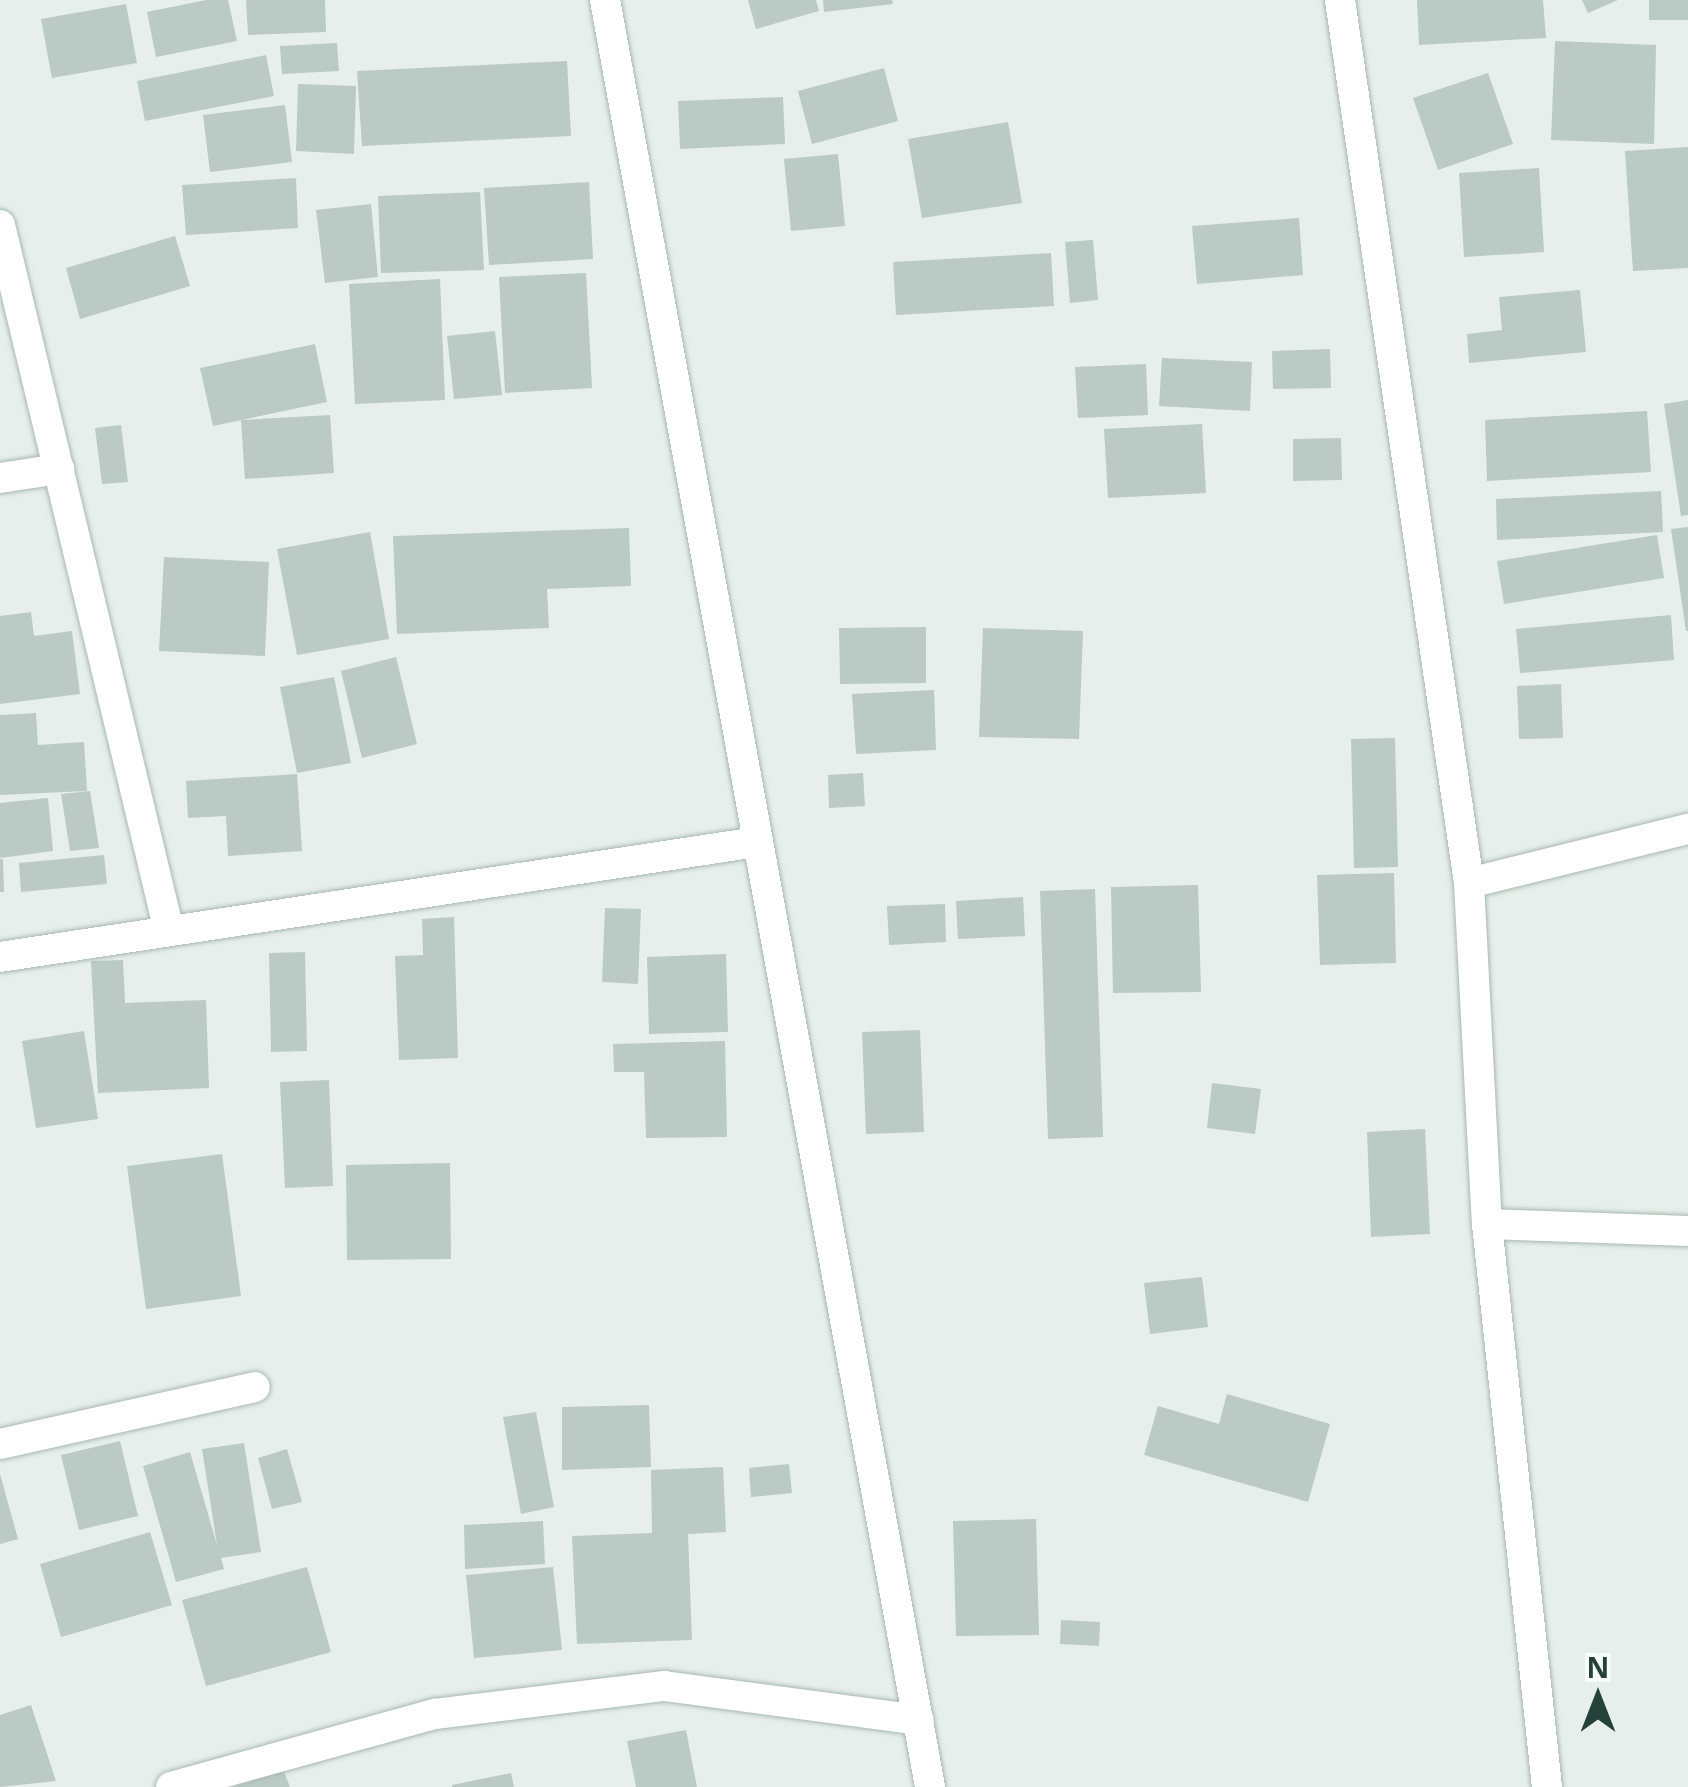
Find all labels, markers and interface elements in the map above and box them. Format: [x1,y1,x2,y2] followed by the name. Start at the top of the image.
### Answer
[1548,1647,1648,1747] north arrow
[1587,1648,1609,1686] text: N

